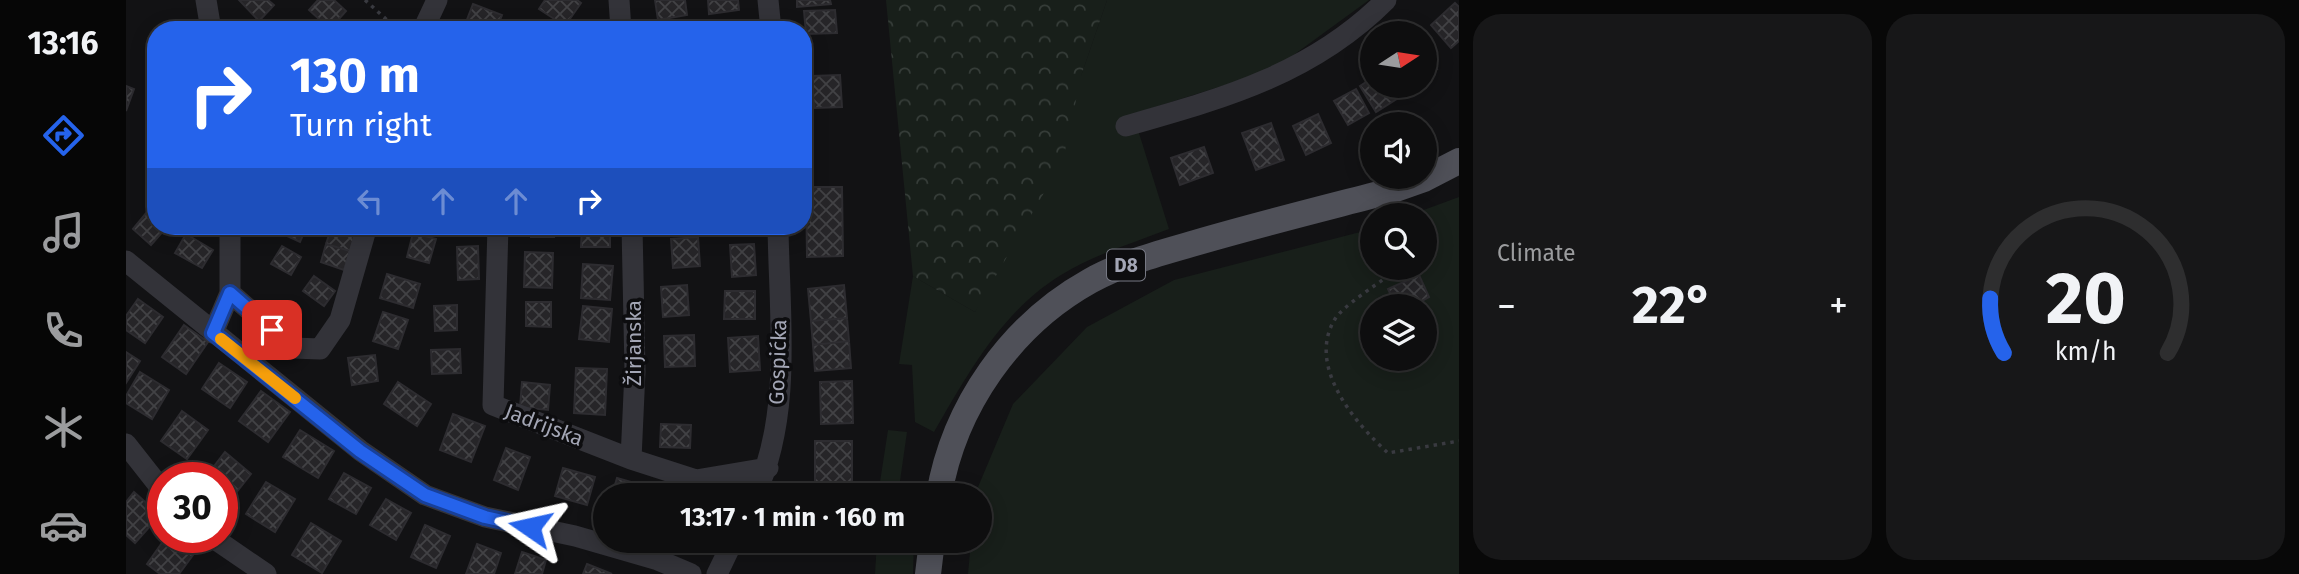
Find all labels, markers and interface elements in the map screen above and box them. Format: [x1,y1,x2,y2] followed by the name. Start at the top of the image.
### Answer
[1360,21,1437,98] north arrow
[1360,21,1437,371] map controls
[28,24,98,62] text: 13:16
[290,46,420,105] text: 130 m
[175,49,266,140] icon: right
[290,106,432,144] text: Turn right
[39,111,88,160] icon: directions
[1360,112,1437,189] button: sound
[351,182,389,220] icon: left
[424,182,462,220] icon: ahead
[497,182,535,220] icon: ahead
[570,182,608,220] icon: right
[1360,203,1437,280] button: search
[39,208,88,257] icon: music
[1497,239,1576,267] text: Climate
[1107,249,1145,280] road number: D8
[2045,255,2126,342] text: 20
[1632,274,1713,337] text: 22°
[1497,283,1516,329] text: −
[1829,283,1848,329] text: +
[1360,294,1437,371] button: layers
[242,300,302,360] pin
[621,300,647,386] street label: Žirjanska
[39,306,88,355] icon: phone
[253,311,291,349] icon: arrive
[764,319,792,405] street label: Gospićka
[2055,337,2116,367] text: km/h
[501,398,587,452] street label: Jadrijska
[39,403,88,452] icon: climate
[147,462,238,553] speed limit sign: 30
[493,490,567,564] position arrow
[39,501,88,550] icon: car
[680,502,905,533] text: 13:17 · 1 min · 160 m

